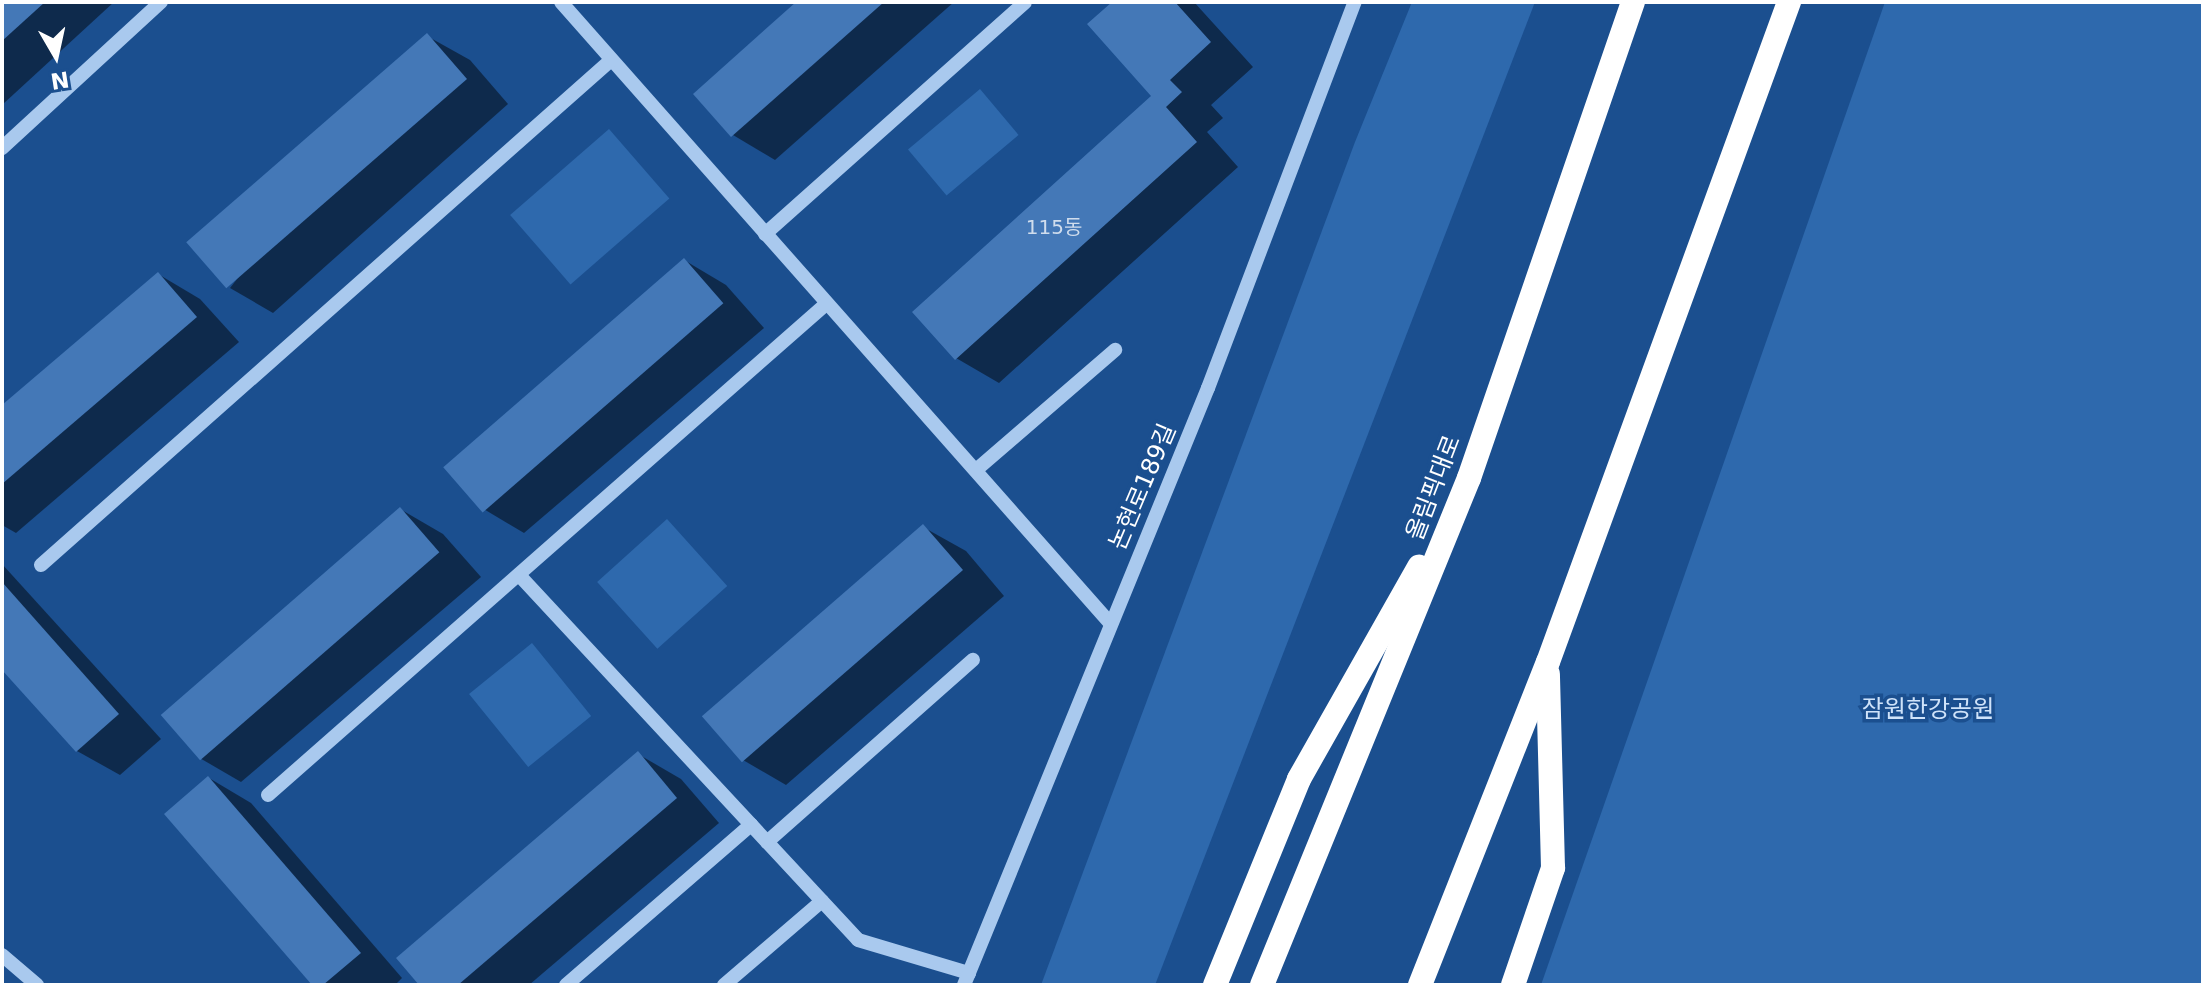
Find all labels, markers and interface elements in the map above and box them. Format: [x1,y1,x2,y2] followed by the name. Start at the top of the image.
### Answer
[16,16,96,96] north arrow
[49,66,71,94] text: N
[1026,215,1082,239] house number: 115동
[1104,420,1182,554] street label: 논현로189길
[1401,431,1467,545] street label: 올림픽대로
[1862,696,1994,724] park label: 잠원한강공원

